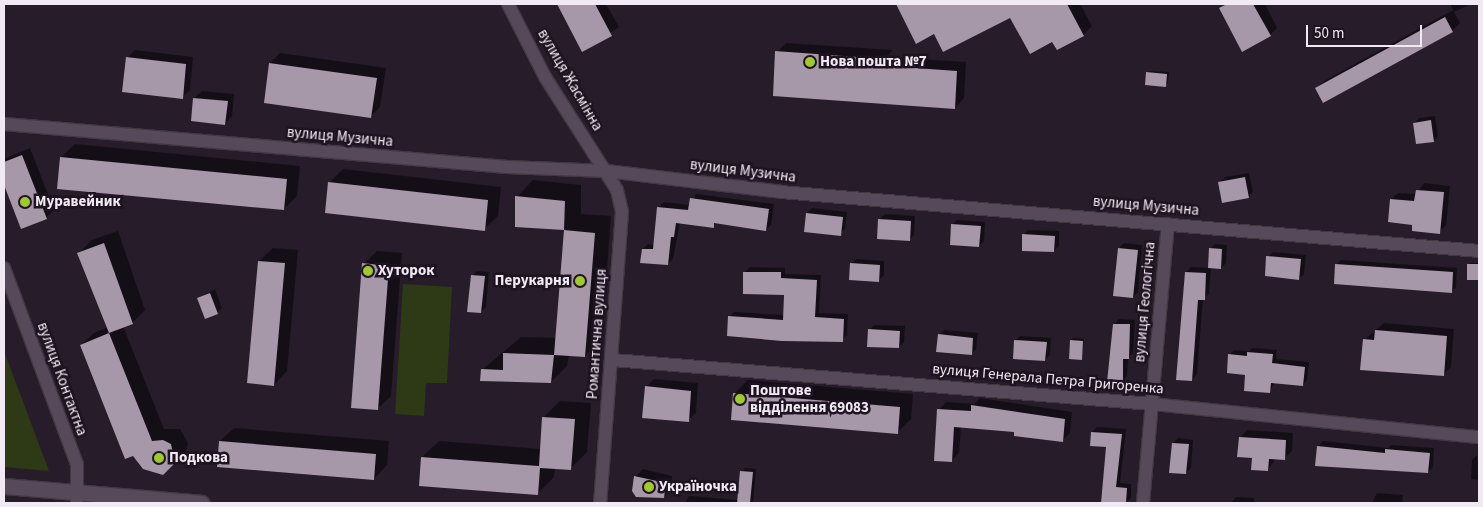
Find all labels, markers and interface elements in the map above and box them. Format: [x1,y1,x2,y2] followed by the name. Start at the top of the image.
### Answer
[1308,15,1424,47] scale bar
[1314,23,1344,44] text: 50 m
[534,26,606,134] street label: вулиця Жасмінна
[820,53,927,71] place label: Нова пошта №7
[804,56,816,68] marker: Нова пошта №7
[286,123,394,151] street label: вулиця Музична
[689,156,797,186] street label: вулиця Музична
[1092,192,1200,220] street label: вулиця Музична
[35,193,121,211] place label: Муравейник
[19,196,31,208] marker: Муравейник
[1131,241,1159,363] street label: вулиця Геологічна
[378,262,434,280] place label: Хуторок
[362,265,374,277] marker: Хуторок
[583,268,611,400] street label: Романтична вулиця
[495,272,570,290] place label: Перукарня
[574,275,586,287] marker: Перукарня
[33,320,91,438] street label: вулиця Контактна
[932,360,1164,398] street label: вулиця Генерала Петра Григоренка
[750,381,869,416] place label: Поштове відділення 69083
[734,393,746,405] marker: Поштове відділення 69083
[169,449,228,467] place label: Подкова
[153,452,165,464] marker: Подкова
[659,478,737,496] place label: Україночка
[643,481,655,493] marker: Україночка

